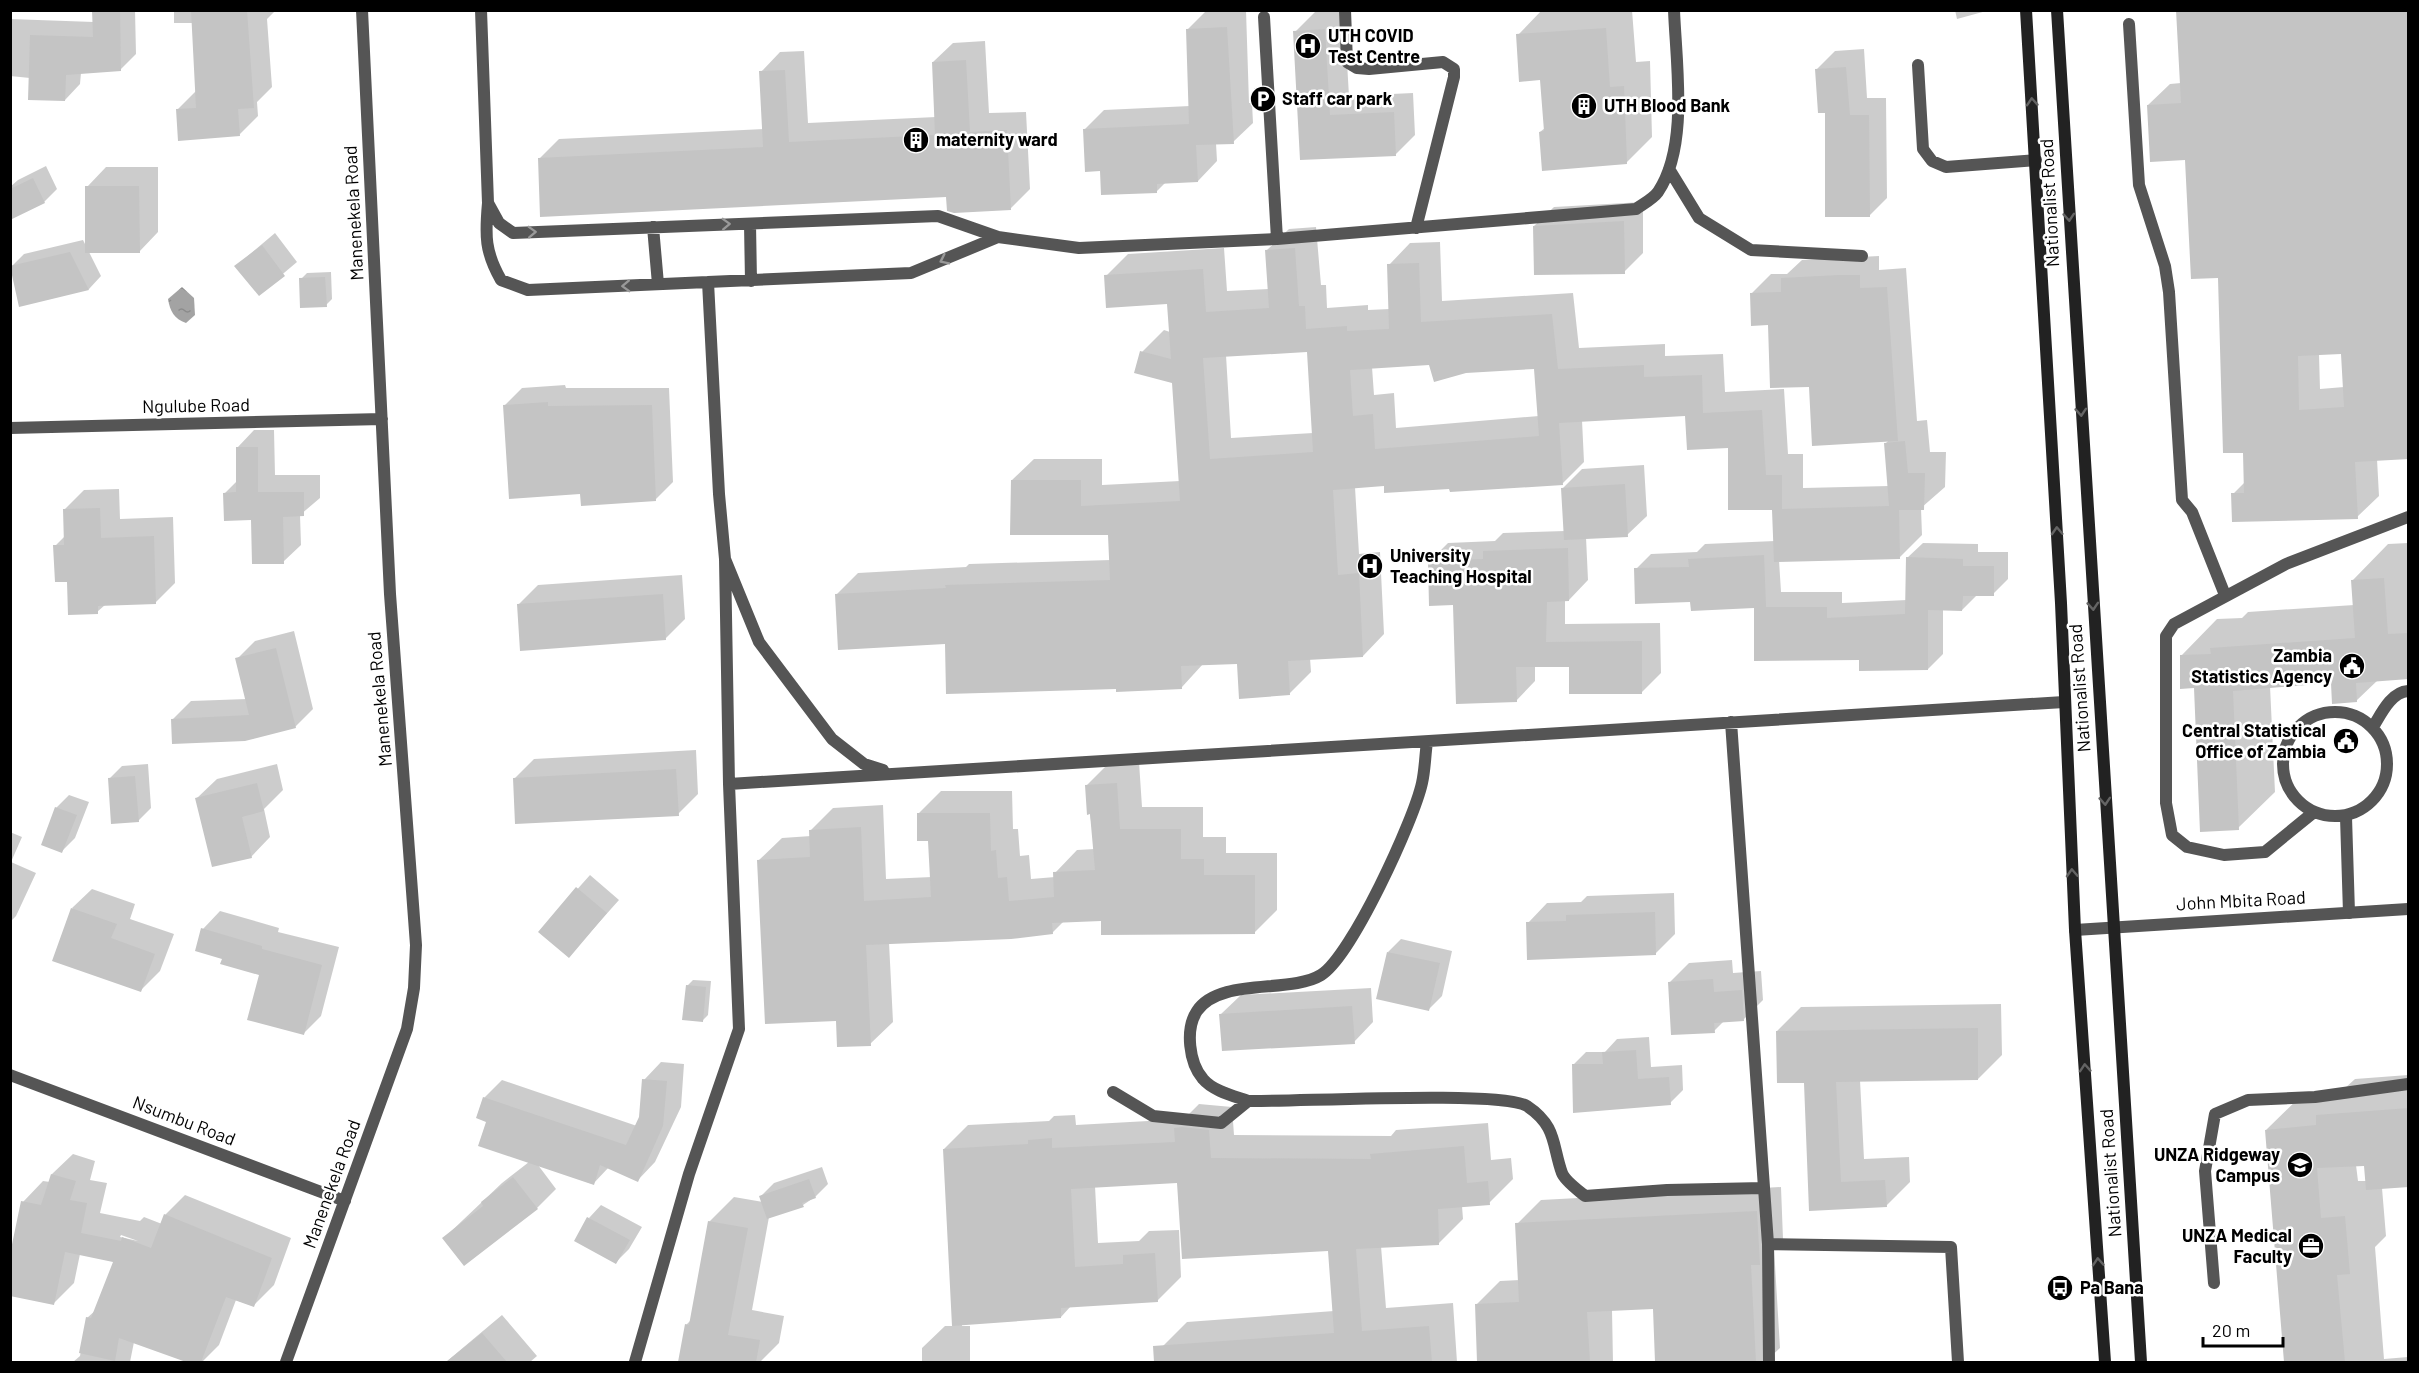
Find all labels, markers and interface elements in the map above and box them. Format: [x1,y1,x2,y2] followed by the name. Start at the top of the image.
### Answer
[1328,24,1420,67] place label: UTH COVID Test Centre
[1293,31,1323,61] hospital icon: UTH COVID Test Centre
[1248,84,1278,114] parking icon: Staff car park
[1282,87,1393,109] place label: Staff car park
[1569,91,1599,121] building icon: UTH Blood Bank
[1604,94,1731,116] place label: UTH Blood Bank
[2026,98,2039,107] one-way arrow
[901,125,931,155] building icon: maternity ward
[936,128,1058,150] place label: maternity ward
[2035,138,2063,268] street label: Nationalist Road
[338,145,368,281] street label: Manenekela Road
[2062,212,2075,221] one-way arrow
[722,218,731,231] one-way arrow
[527,226,536,239] one-way arrow
[940,253,951,265] one-way arrow
[622,279,631,292] one-way arrow
[142,393,250,417] street label: Ngulube Road
[2074,407,2087,416] one-way arrow
[2051,527,2064,536] one-way arrow
[1390,544,1532,587] place label: University Teaching Hospital
[1355,551,1385,581] hospital icon: University Teaching Hospital
[2086,602,2099,611] one-way arrow
[2064,623,2094,753] street label: Nationalist Road
[362,631,396,767] street label: Manenekela Road
[2191,644,2332,687] place label: Zambia Statistics Agency
[2337,651,2367,681] public building icon: Zambia Statistics Agency
[2182,719,2326,762] place label: Central Statistical Office of Zambia
[2331,726,2361,756] public building icon: Central Statistical Office of Zambia
[2098,796,2111,805] one-way arrow
[2066,869,2079,878] one-way arrow
[2176,886,2306,914] street label: John Mbita Road
[2079,1063,2092,1072] one-way arrow
[130,1090,239,1150] street label: Nsumbu Road
[2095,1108,2125,1238] street label: Nationalist Road
[298,1116,365,1251] street label: Manenekela Road
[2154,1143,2280,1186] place label: UNZA Ridgeway Campus
[2285,1150,2315,1180] school or university icon: UNZA Ridgeway Campus
[2182,1224,2292,1267] place label: UNZA Medical Faculty
[2296,1231,2326,1261] office icon: UNZA Medical Faculty
[2092,1258,2105,1267] one-way arrow
[2045,1273,2075,1303] bus stop icon: Pa Bana
[2080,1276,2144,1298] place label: Pa Bana
[2203,1310,2282,1348] scale bar
[2212,1319,2250,1341] text: 20 m

